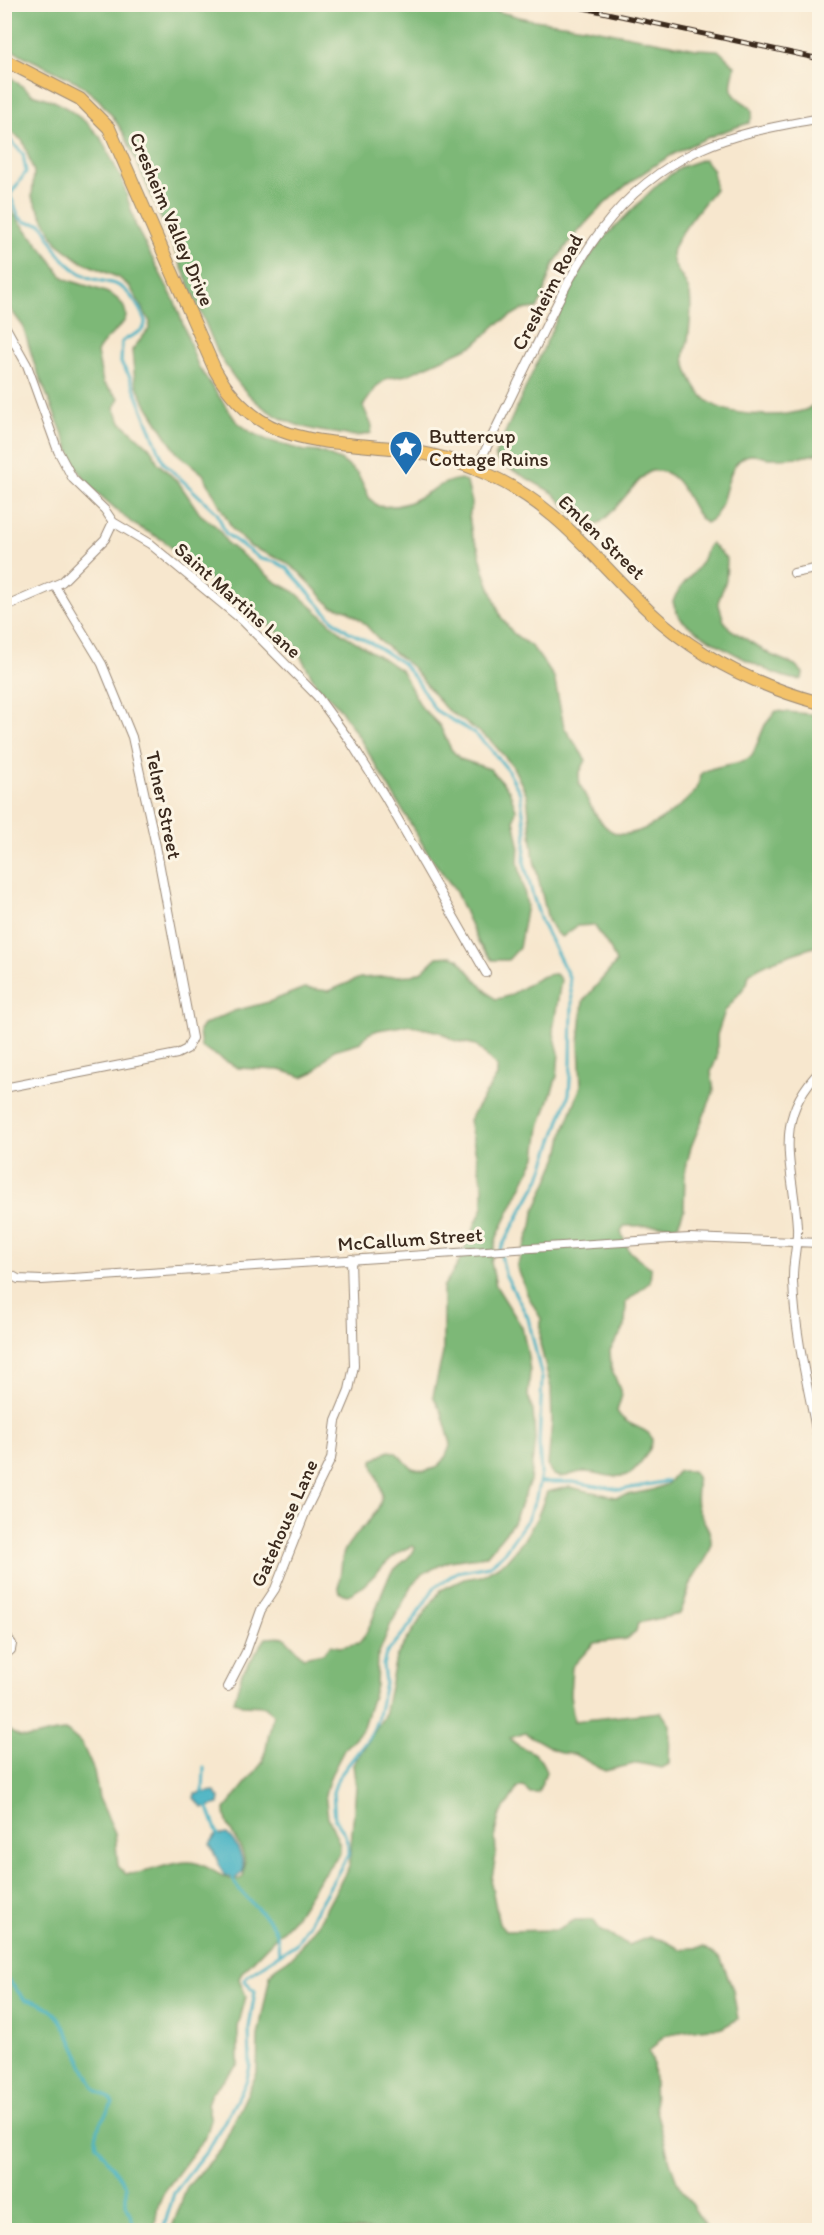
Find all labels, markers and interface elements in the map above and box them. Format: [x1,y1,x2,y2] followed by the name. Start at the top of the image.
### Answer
[125,129,219,309] street label: Cresheim Valley Drive
[506,229,588,354] street label: Cresheim Road
[429,424,549,471] place label: Buttercup Cottage Ruins
[388,429,424,476] place icon: Buttercup Cottage Ruins
[553,490,651,584] street label: Emlen Street
[170,537,306,663] street label: Saint Martins Lane
[141,749,187,861] street label: Telner Street
[337,1222,483,1256] street label: McCallum Street
[245,1456,323,1590] street label: Gatehouse Lane

